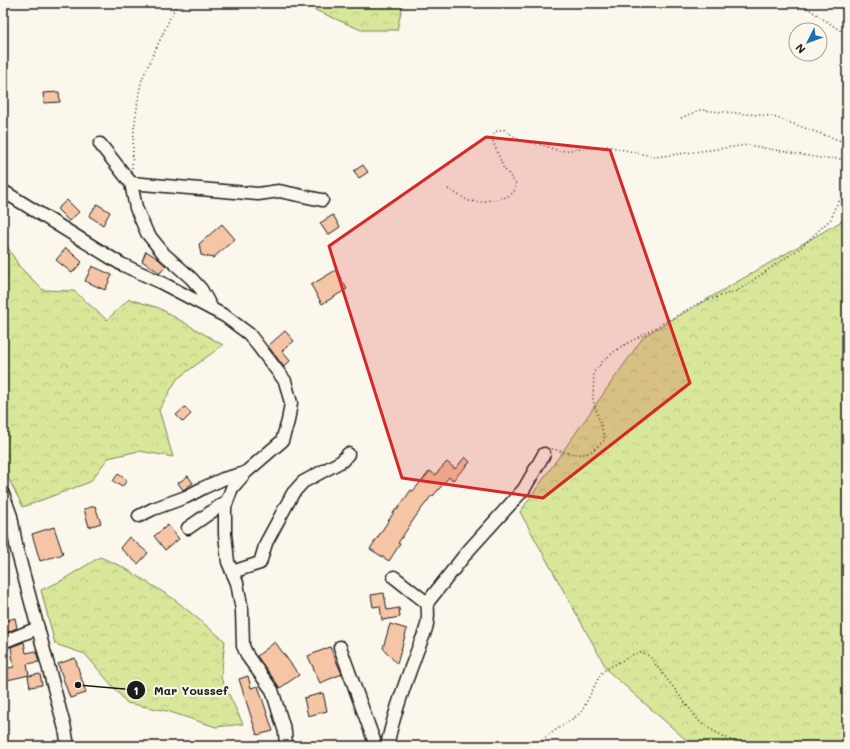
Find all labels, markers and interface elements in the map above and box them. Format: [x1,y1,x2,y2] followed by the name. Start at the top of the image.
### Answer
[788,22,828,62] north arrow
[792,41,809,57] text: N
[126,678,236,702] callout: Mar Youssef
[133,682,139,698] text: 1
[154,682,229,698] text: Mar Youssef

